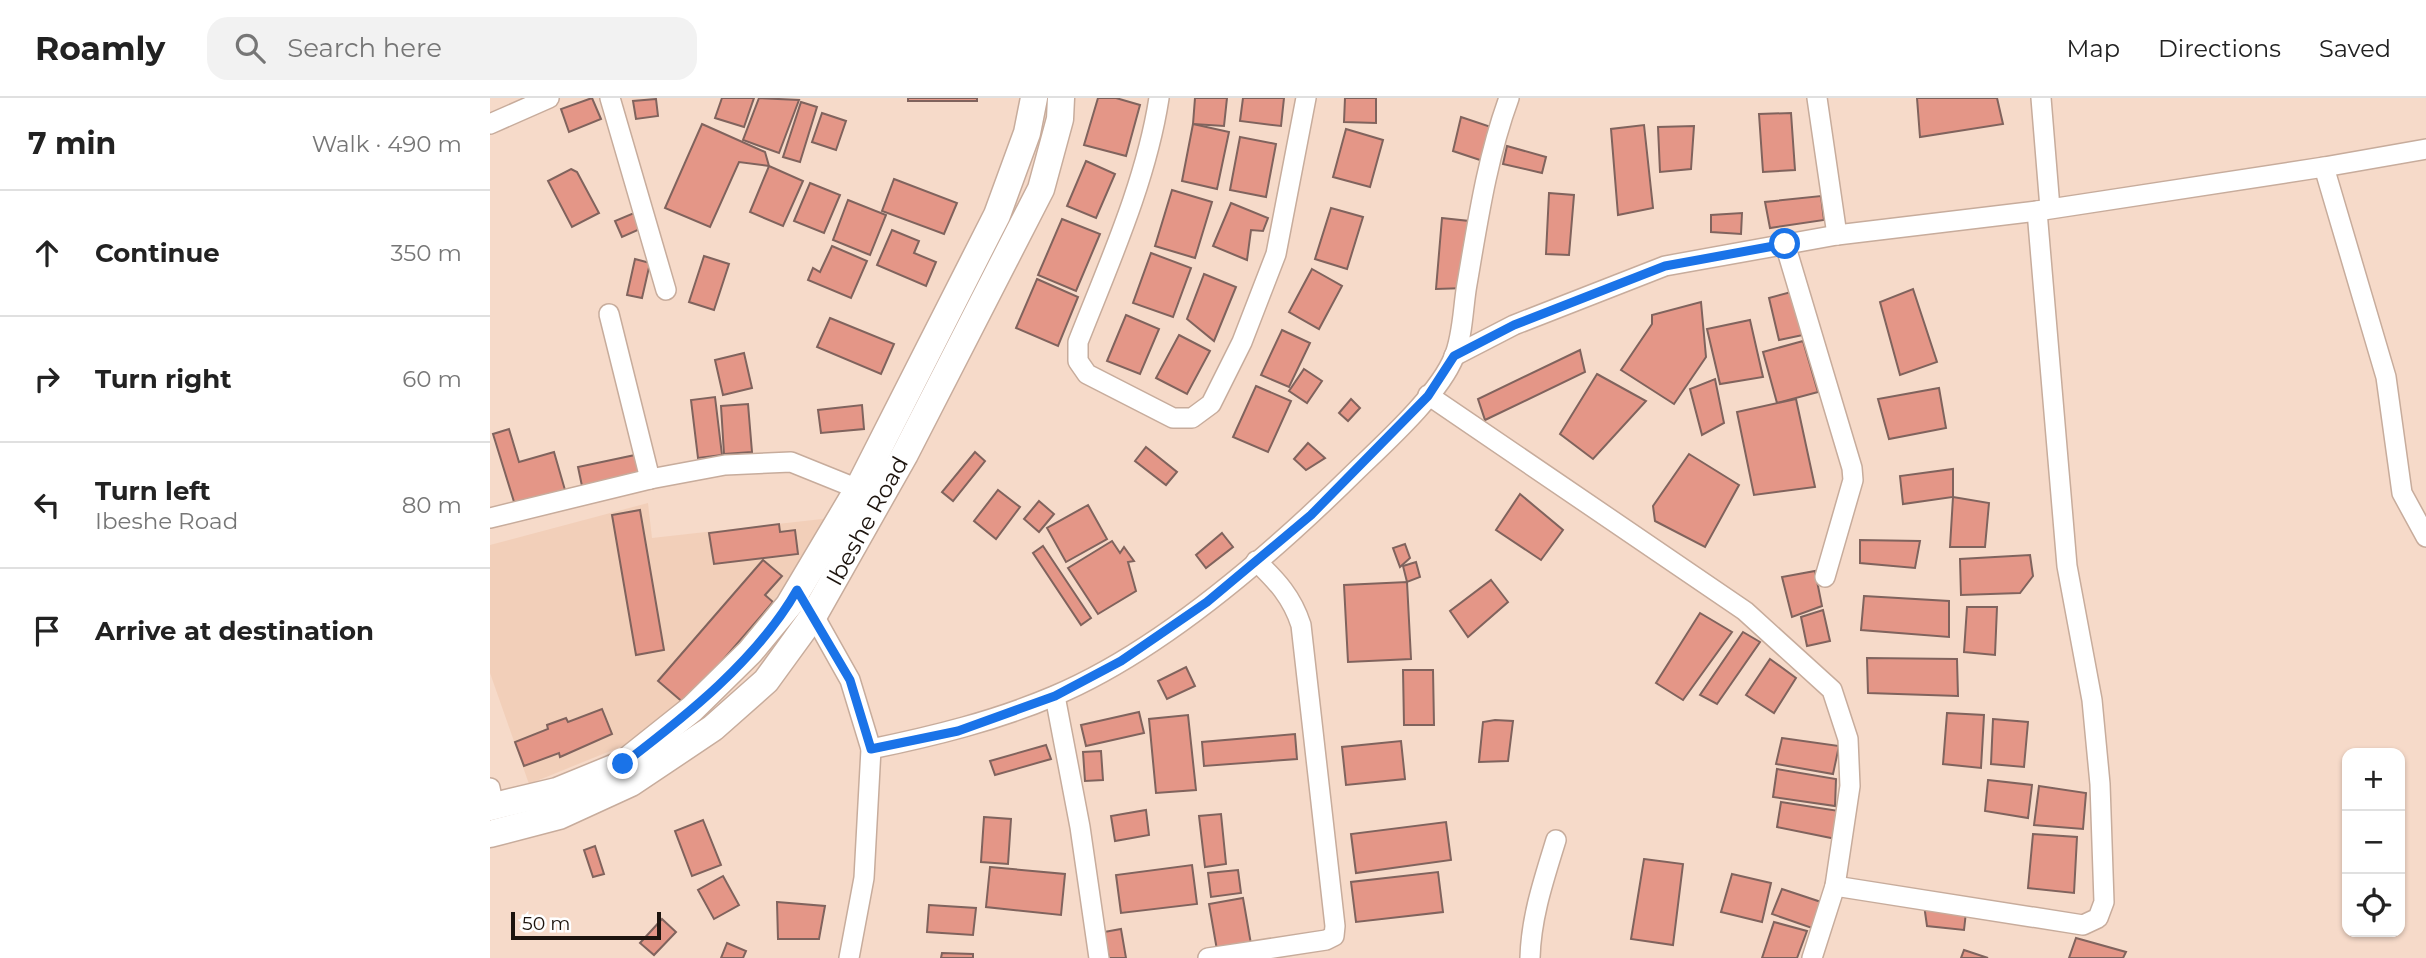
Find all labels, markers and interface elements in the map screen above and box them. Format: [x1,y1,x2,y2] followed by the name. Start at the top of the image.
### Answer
[207,17,697,80] search box
[35,28,165,68] text: Roamly
[231,29,269,67] icon: search
[287,32,442,64] text: Search here
[2067,34,2120,63] text: Map
[2158,34,2281,63] text: Directions
[2319,34,2391,63] text: Saved
[28,125,116,162] text: 7 min
[312,130,462,158] text: Walk · 490 m
[1769,228,1800,259] route start
[28,234,66,272] icon: ahead
[95,237,220,269] text: Continue
[391,239,462,267] text: 350 m
[28,360,66,398] icon: right
[95,363,231,395] text: Turn right
[402,365,462,393] text: 60 m
[820,452,914,590] street label: Ibeshe Road
[95,475,211,507] text: Turn left
[28,486,66,524] icon: left
[402,491,462,519] text: 80 m
[95,507,238,535] text: Ibeshe Road
[28,612,66,650] icon: arrive
[95,615,374,647] text: Arrive at destination
[607,748,638,779] route end
[2342,748,2405,937] map controls
[2342,748,2405,811] button: +
[2342,811,2405,874] button: −
[2342,874,2405,937] button: locate
[511,909,662,941] scale bar
[522,912,570,935] text: 50 m

